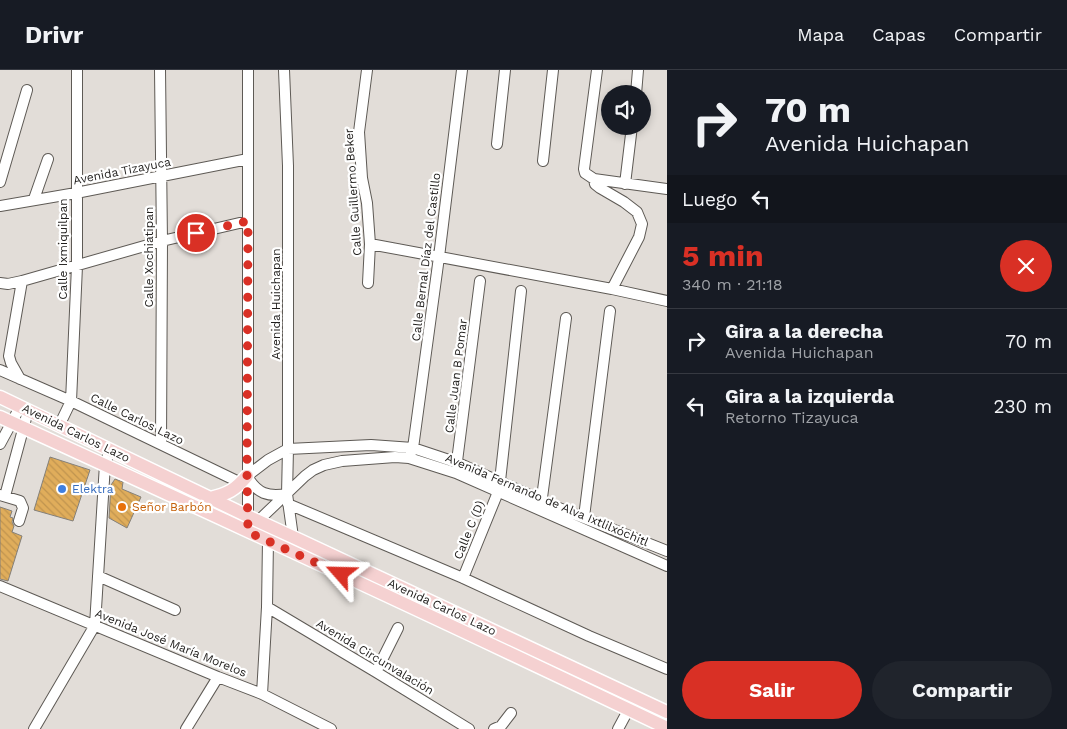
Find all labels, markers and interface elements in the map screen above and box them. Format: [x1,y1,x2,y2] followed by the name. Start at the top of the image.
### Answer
[25,21,83,49] text: Drivr
[797,24,844,45] text: Mapa
[872,24,926,45] text: Capas
[954,24,1042,45] text: Compartir
[601,85,651,135] map controls
[601,85,651,135] button: sound
[765,89,851,131] text: 70 m
[682,90,747,155] icon: right
[342,128,364,256] street label: Calle Guillermo Beker
[765,131,969,156] text: Avenida Huichapan
[72,155,172,187] street label: Avenida Tizayuca
[409,172,443,342] street label: Calle Bernal Díaz del Castillo
[747,185,775,213] icon: left
[682,188,737,211] text: Luego
[56,198,70,300] street label: Calle Ixmiquilpan
[142,206,156,308] street label: Calle Xochiatipan
[175,212,217,254] pin
[182,219,210,247] icon: arrive
[682,238,764,273] text: 5 min
[1000,240,1052,292] button: close
[269,248,283,360] street label: Avenida Huichapan
[682,275,783,294] text: 340 m · 21:18
[442,318,470,434] street label: Calle Juan B Pomar
[725,320,883,343] text: Gira a la derecha
[682,327,710,355] icon: right
[1005,330,1052,353] text: 70 m
[725,343,874,362] text: Avenida Huichapan
[725,385,894,408] text: Gira a la izquierda
[88,390,186,448] street label: Calle Carlos Lazo
[682,392,710,420] icon: left
[993,395,1052,418] text: 230 m
[20,401,132,465] street label: Avenida Carlos Lazo
[725,408,859,427] text: Retorno Tizayuca
[443,451,651,549] street label: Avenida Fernando de Alva Ixtlilxóchitl
[72,482,114,496] place label: Elektra
[56,483,68,495] marker: Elektra
[451,499,487,561] street label: Calle C (D)
[132,500,212,514] place label: Señor Barbón
[116,501,128,513] marker: Señor Barbón
[314,547,366,599] position arrow
[386,576,498,638] street label: Avenida Carlos Lazo
[93,606,249,680] street label: Avenida José María Morelos
[314,616,436,698] street label: Avenida Circunvalación
[682,661,862,719] button: Salir
[872,661,1052,719] button: Compartir

